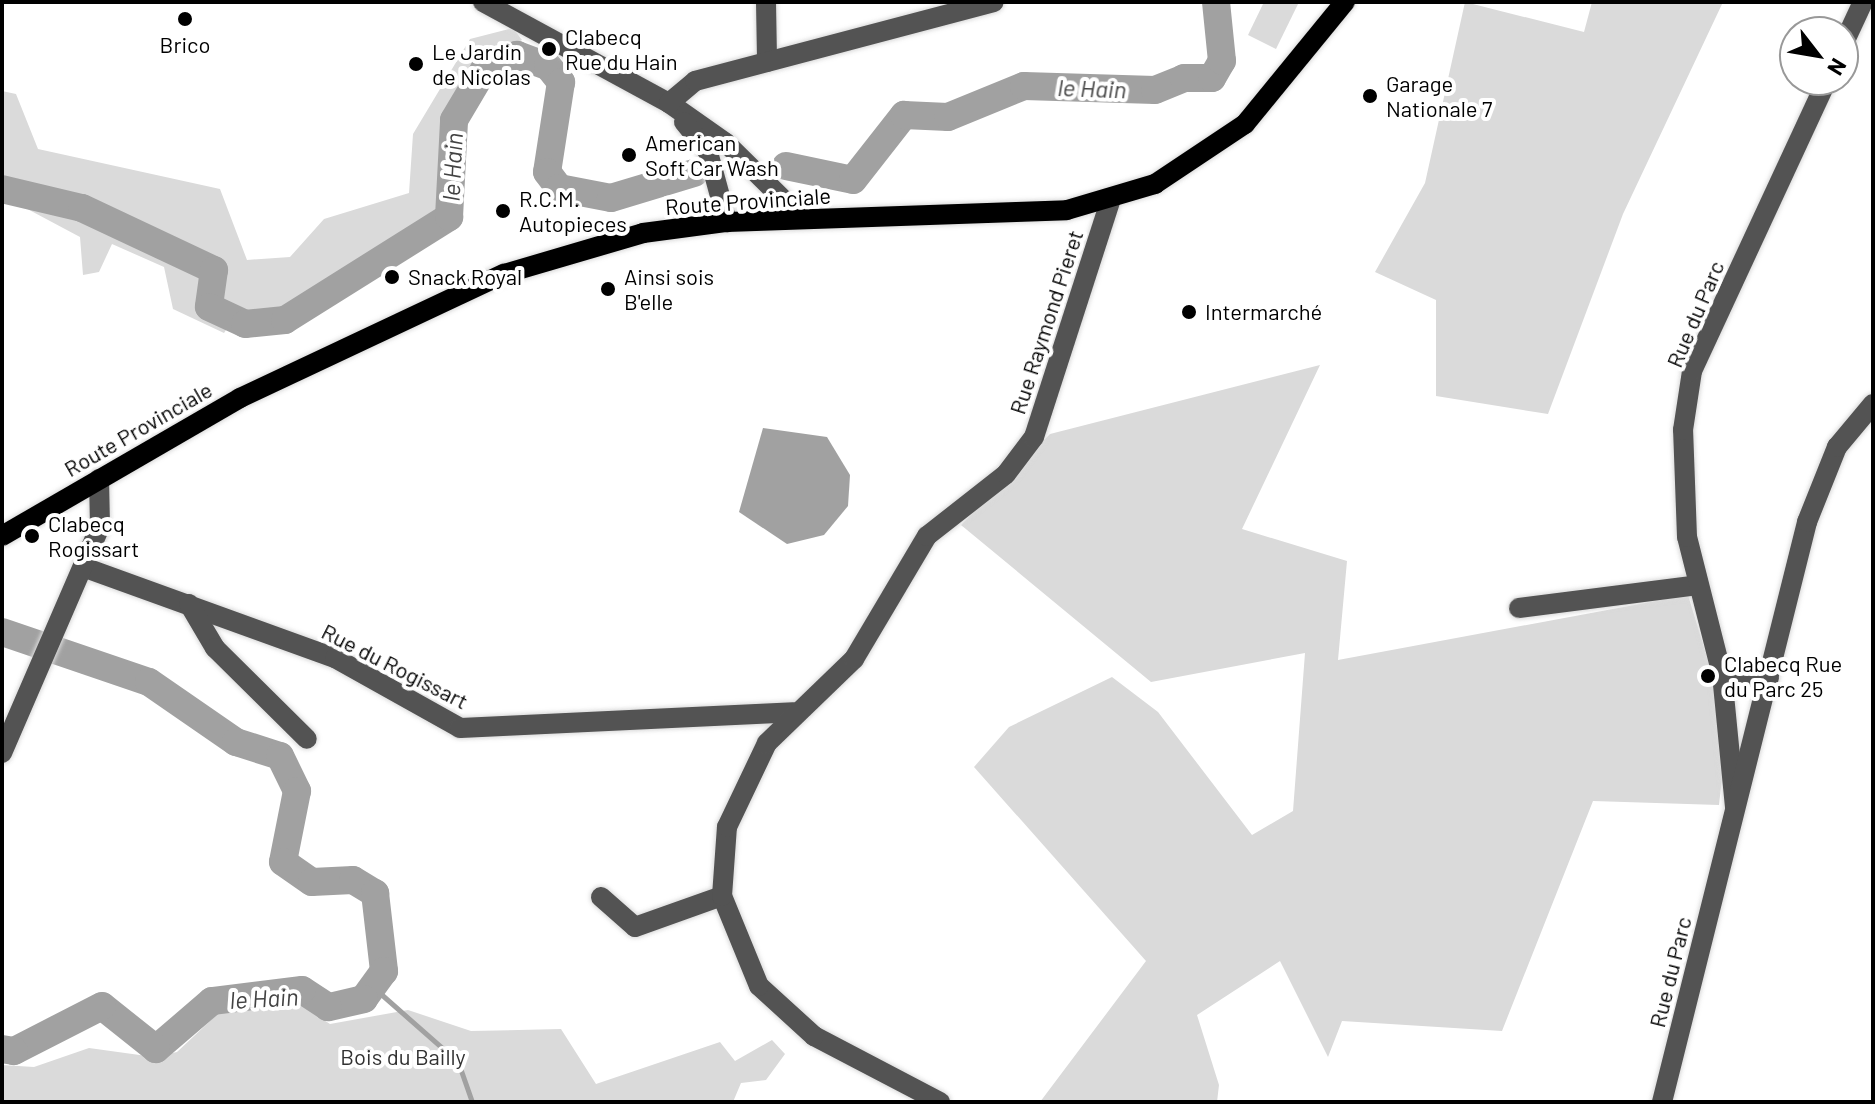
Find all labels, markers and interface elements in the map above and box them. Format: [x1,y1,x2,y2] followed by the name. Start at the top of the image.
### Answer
[176,10,194,28] marker: Brico
[1779,16,1859,96] north arrow
[565,23,678,74] place label: Clabecq Rue du Hain
[160,32,210,58] place label: Brico
[432,38,531,90] place label: Le Jardin de Nicolas
[540,40,558,58] marker: Clabecq Rue du Hain
[1823,54,1853,80] text: N
[407,55,425,73] marker: Le Jardin de Nicolas
[1386,70,1492,122] place label: Garage Nationale 7
[1057,72,1127,104] water label: le Hain
[1361,87,1379,105] marker: Garage Nationale 7
[645,129,779,180] place label: American Soft Car Wash
[436,132,468,202] water label: le Hain
[620,146,638,164] marker: American Soft Car Wash
[664,182,832,220] street label: Route Provinciale
[519,185,627,236] place label: R.C.M. Autopieces
[494,202,512,220] marker: R.C.M. Autopieces
[1004,227,1088,417] street label: Rue Raymond Pieret
[1661,257,1729,371] street label: Rue du Parc
[624,263,714,314] place label: Ainsi sois B'elle
[408,264,522,290] place label: Snack Royal
[383,268,401,286] marker: Snack Royal
[599,280,617,298] marker: Ainsi sois B'elle
[1205,299,1322,325] place label: Intermarché
[1180,303,1198,321] marker: Intermarché
[59,376,217,482] street label: Route Provinciale
[48,510,139,562] place label: Clabecq Rogissart
[23,527,41,545] marker: Clabecq Rogissart
[317,618,473,714] street label: Rue du Rogissart
[1724,650,1842,702] place label: Clabecq Rue du Parc 25
[1699,667,1717,685] marker: Clabecq Rue du Parc 25
[1644,914,1696,1030] street label: Rue du Parc
[229,982,299,1014] water label: le Hain
[340,1044,466,1070] park label: Bois du Bailly

